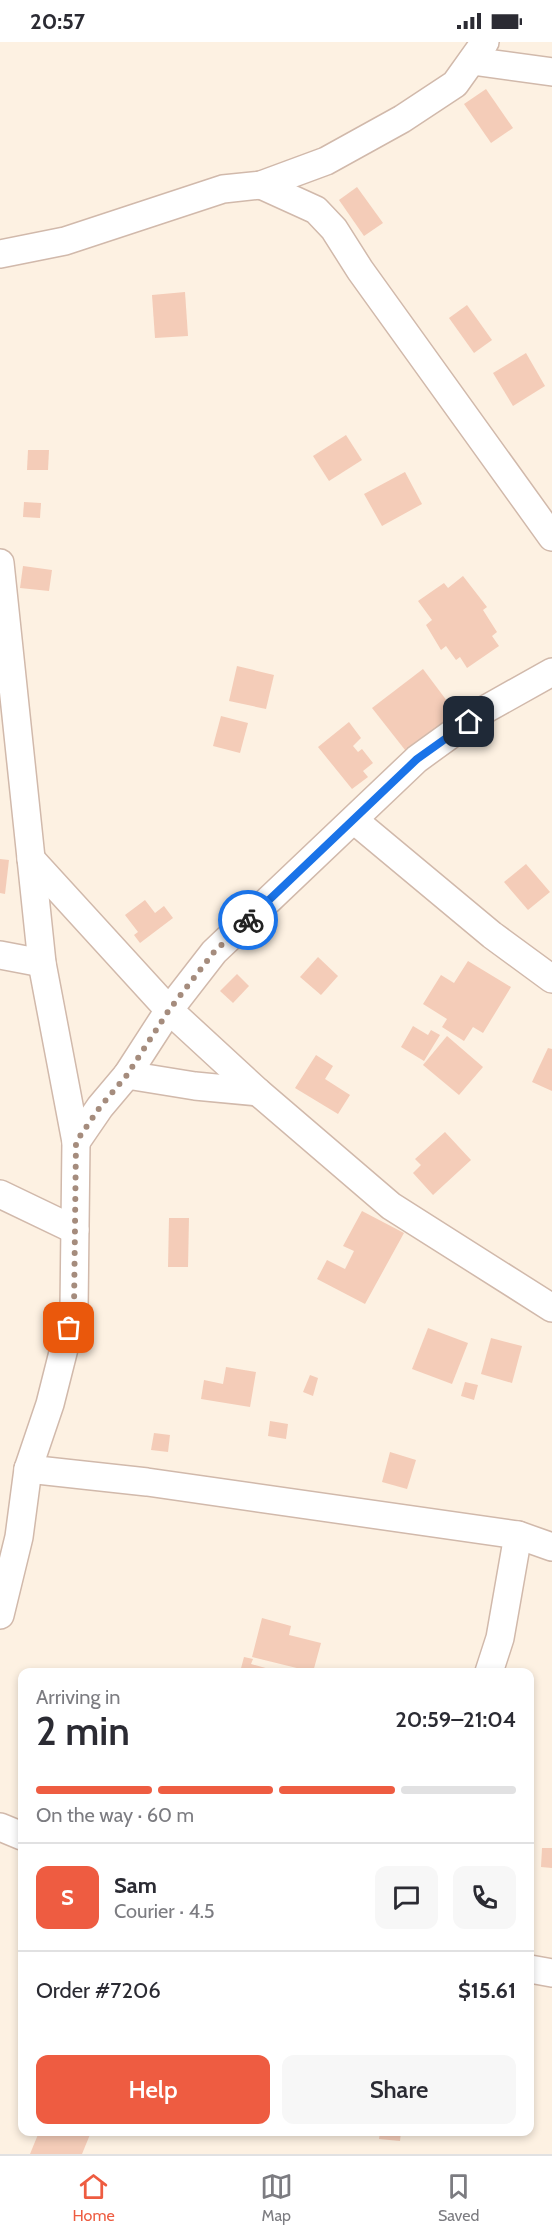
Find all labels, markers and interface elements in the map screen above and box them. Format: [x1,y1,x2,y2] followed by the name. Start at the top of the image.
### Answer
[30,8,85,35] text: 20:57
[443,696,494,747] pin
[452,705,485,738] icon: home
[218,890,278,950] courier
[232,904,265,937] icon: bike
[43,1302,94,1353] pin
[52,1311,85,1344] icon: bag
[36,1685,120,1709] text: Arriving in
[395,1706,516,1733] text: 20:59–21:04
[36,1707,130,1755] text: 2 min
[36,1803,194,1827] text: On the way · 60 m
[375,1866,438,1929] button: chat
[453,1866,516,1929] button: phone
[114,1872,157,1899] text: Sam
[61,1884,74,1911] text: S
[114,1899,215,1923] text: Courier · 4.5
[36,1977,161,2004] text: Order #7206
[458,1977,516,2004] text: $15.61
[36,2055,270,2124] button: Help
[282,2055,516,2124] button: Share
[73,2170,115,2225] tab: Home
[260,2170,293,2225] tab: Map
[438,2170,479,2225] tab: Saved

